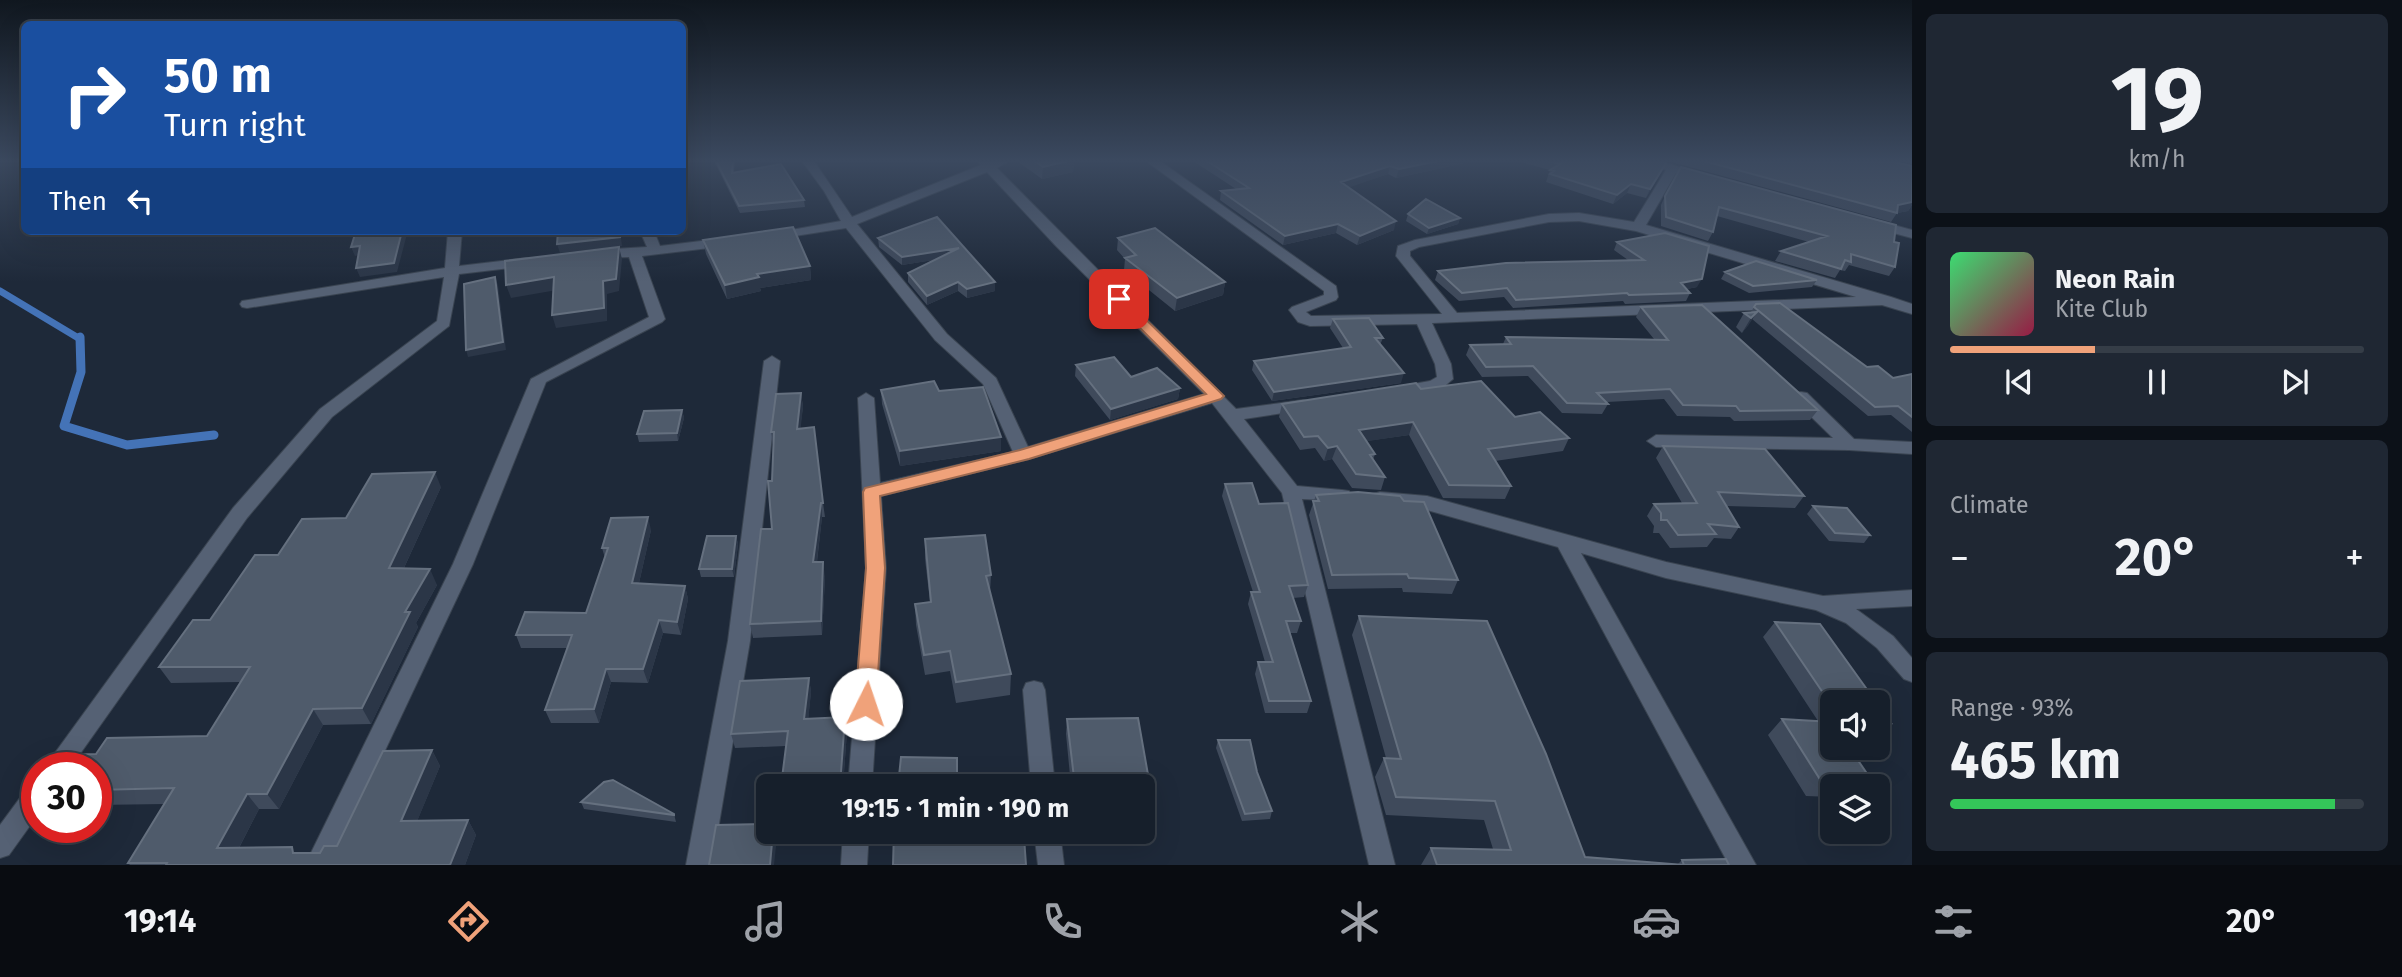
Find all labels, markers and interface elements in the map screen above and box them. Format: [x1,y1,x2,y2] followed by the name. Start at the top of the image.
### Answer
[2110,45,2204,154] text: 19
[164,46,272,105] text: 50 m
[49,49,140,140] icon: right
[164,106,306,144] text: Turn right
[2129,145,2185,173] text: km/h
[121,182,159,220] icon: left
[49,186,107,217] text: Then
[2055,264,2175,295] text: Neon Rain
[1089,269,1149,329] pin
[1100,280,1138,318] icon: arrive
[2055,295,2148,323] text: Kite Club
[2000,363,2038,401] icon: previous
[2138,363,2176,401] icon: pause
[2276,363,2314,401] icon: next
[1950,491,2029,519] text: Climate
[2115,526,2199,589] text: 20°
[1950,535,1969,581] text: −
[2345,535,2364,581] text: +
[829,667,903,741] position arrow
[1820,690,1890,844] map controls
[1820,690,1890,760] button: sound
[1950,694,2074,722] text: Range · 93%
[1950,729,2121,792] text: 465 km
[21,752,112,843] speed limit sign: 30
[1820,774,1890,844] button: layers
[842,793,1069,824] text: 19:15 · 1 min · 190 m
[444,897,493,946] icon: directions
[741,897,790,946] icon: music
[1038,897,1087,946] icon: phone
[1335,897,1384,946] icon: climate
[1632,897,1681,946] icon: car
[1929,897,1978,946] icon: filters
[124,902,196,940] text: 19:14
[2226,902,2278,940] text: 20°

